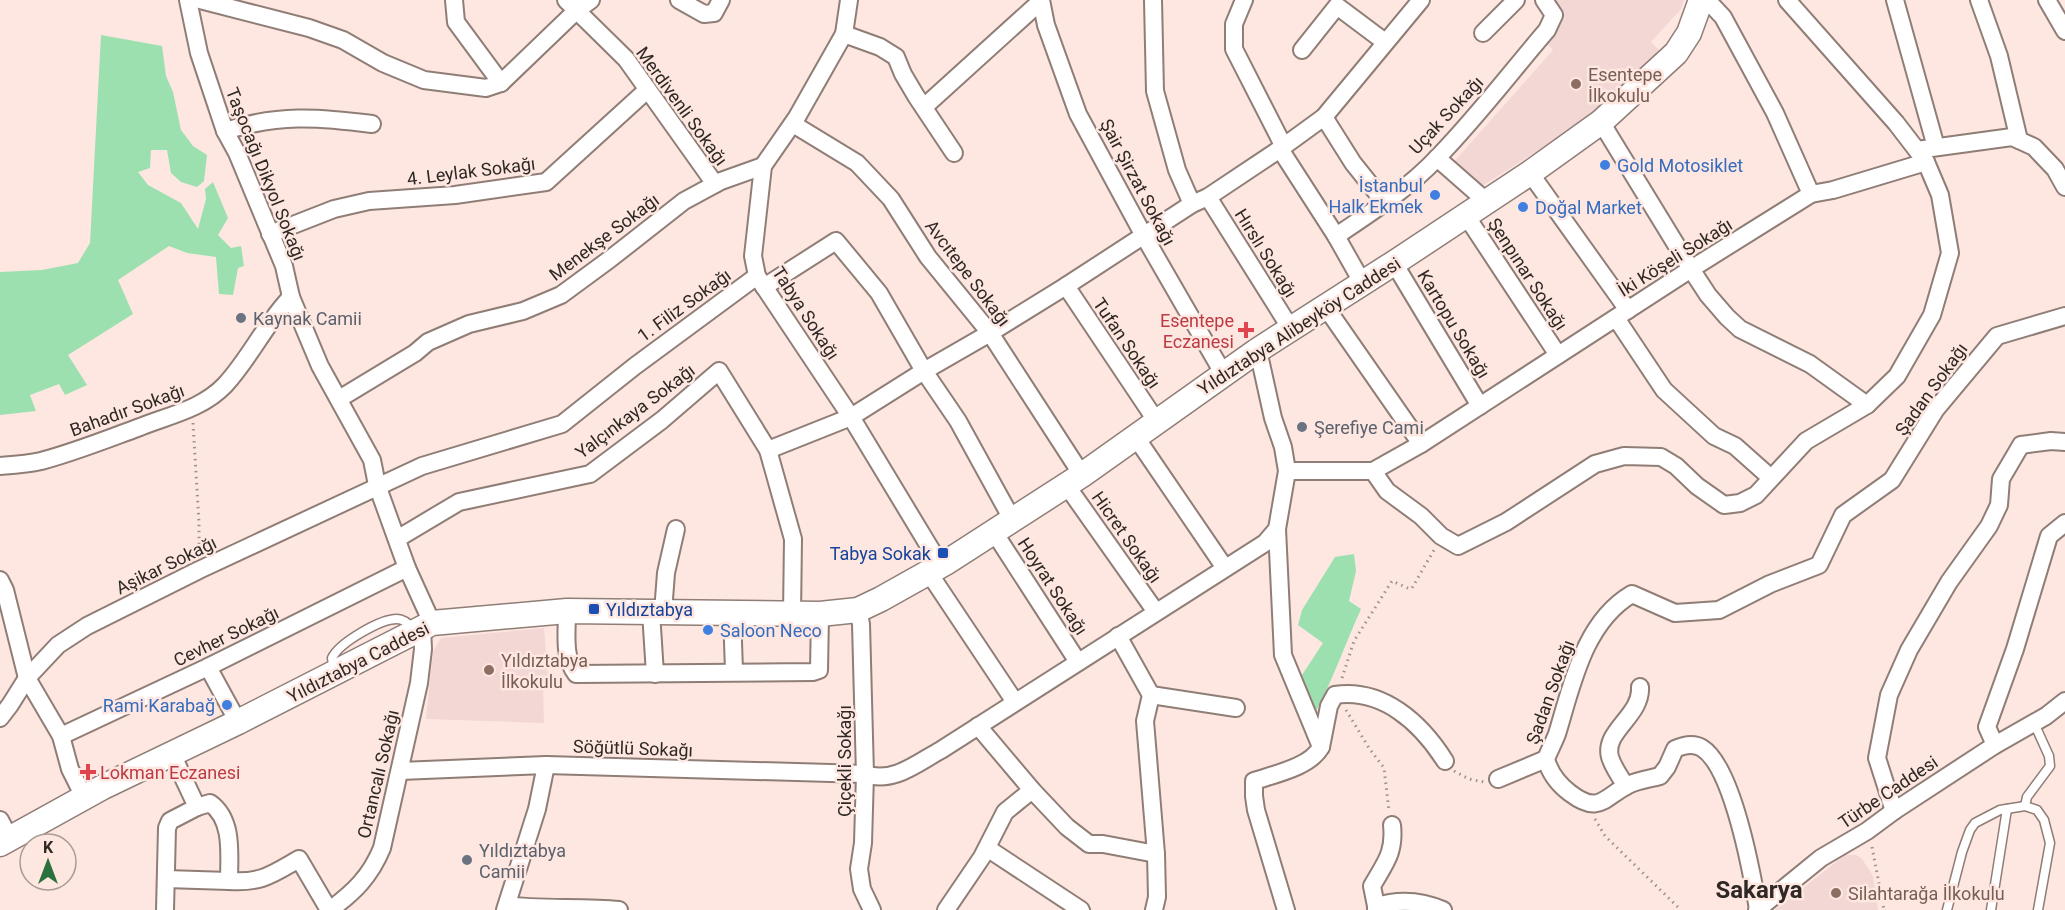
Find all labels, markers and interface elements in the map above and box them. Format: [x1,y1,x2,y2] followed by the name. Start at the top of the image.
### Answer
[632,43,732,169] street label: Merdivenli Sokağı
[1588,64,1662,106] place label: Esentepe İlkokulu
[1405,72,1487,158] street label: Uçak Sokağı
[1569,77,1583,91] marker: Esentepe İlkokulu
[222,84,310,264] street label: Taşocağı Dikyol Sokağı
[1096,115,1180,249] street label: Şair Şirzat Sokağı
[406,153,536,189] street label: 4. Leylak Sokağı
[1617,155,1743,176] place label: Gold Motosiklet
[1598,158,1612,172] marker: Gold Motosiklet
[1329,175,1424,217] place label: İstanbul Halk Ekmek
[1428,188,1442,202] marker: İstanbul Halk Ekmek
[545,189,663,285] street label: Menekşe Sokağı
[1535,197,1642,218] place label: Doğal Market
[1516,200,1530,214] marker: Doğal Market
[1230,205,1302,301] street label: Hırslı Sokağı
[1614,213,1736,301] street label: İki Köşeli Sokağı
[1484,214,1572,334] street label: Şenpınar Sokağı
[921,216,1015,330] street label: Avcıtepe Sokağı
[1194,253,1404,399] street label: Yıldıztabya Alibeyköy Caddesi
[768,263,844,363] street label: Tabya Sokağı
[633,264,735,346] street label: 1. Filiz Sokağı
[1413,266,1495,382] street label: Kartopu Sokağı
[1089,294,1165,392] street label: Tufan Sokağı
[253,308,362,329] place label: Kaynak Camii
[1160,310,1234,352] place label: Esentepe Eczanesi
[234,311,248,325] marker: Kaynak Camii
[1239,323,1253,337] marker: Esentepe Eczanesi
[1890,339,1972,439] street label: Şadan Sokağı
[571,359,699,463] street label: Yalçınkaya Sokağı
[67,380,187,440] street label: Bahadır Sokağı
[1314,417,1424,438] place label: Şerefiye Cami
[1295,420,1309,434] marker: Şerefiye Cami
[1088,487,1166,587] street label: Hicret Sokağı
[112,532,220,598] street label: Aşikar Sokağı
[1014,533,1092,639] street label: Hoyrat Sokağı
[830,543,932,564] place label: Tabya Sokak
[936,546,950,560] marker: Tabya Sokak
[606,599,693,620] place label: Yıldıztabya
[170,602,282,670] street label: Cevher Sokağı
[587,602,601,616] marker: Yıldıztabya
[283,617,433,707] street label: Yıldıztabya Caddesi
[720,620,822,641] place label: Saloon Neco
[701,623,715,637] marker: Saloon Neco
[1521,637,1579,747] street label: Şadan Sokağı
[501,650,588,692] place label: Yıldıztabya İlkokulu
[482,663,496,677] marker: Yıldıztabya İlkokulu
[103,695,215,716] place label: Rami Karabağ
[220,698,234,712] marker: Rami Karabağ
[834,705,855,817] street label: Çiçekli Sokağı
[353,708,403,840] street label: Ortancalı Sokağı
[573,735,693,761] street label: Söğütlü Sokağı
[1834,751,1942,833] street label: Türbe Caddesi
[100,762,240,783] place label: Lokman Eczanesi
[81,765,95,779] marker: Lokman Eczanesi
[18,832,78,892] north arrow
[43,838,54,857] text: K
[479,840,566,882] place label: Yıldıztabya Camii
[460,853,474,867] marker: Yıldıztabya Camii
[1715,876,1803,904] district label: Sakarya
[1848,883,2005,904] place label: Silahtarağa İlkokulu
[1829,886,1843,900] marker: Silahtarağa İlkokulu

